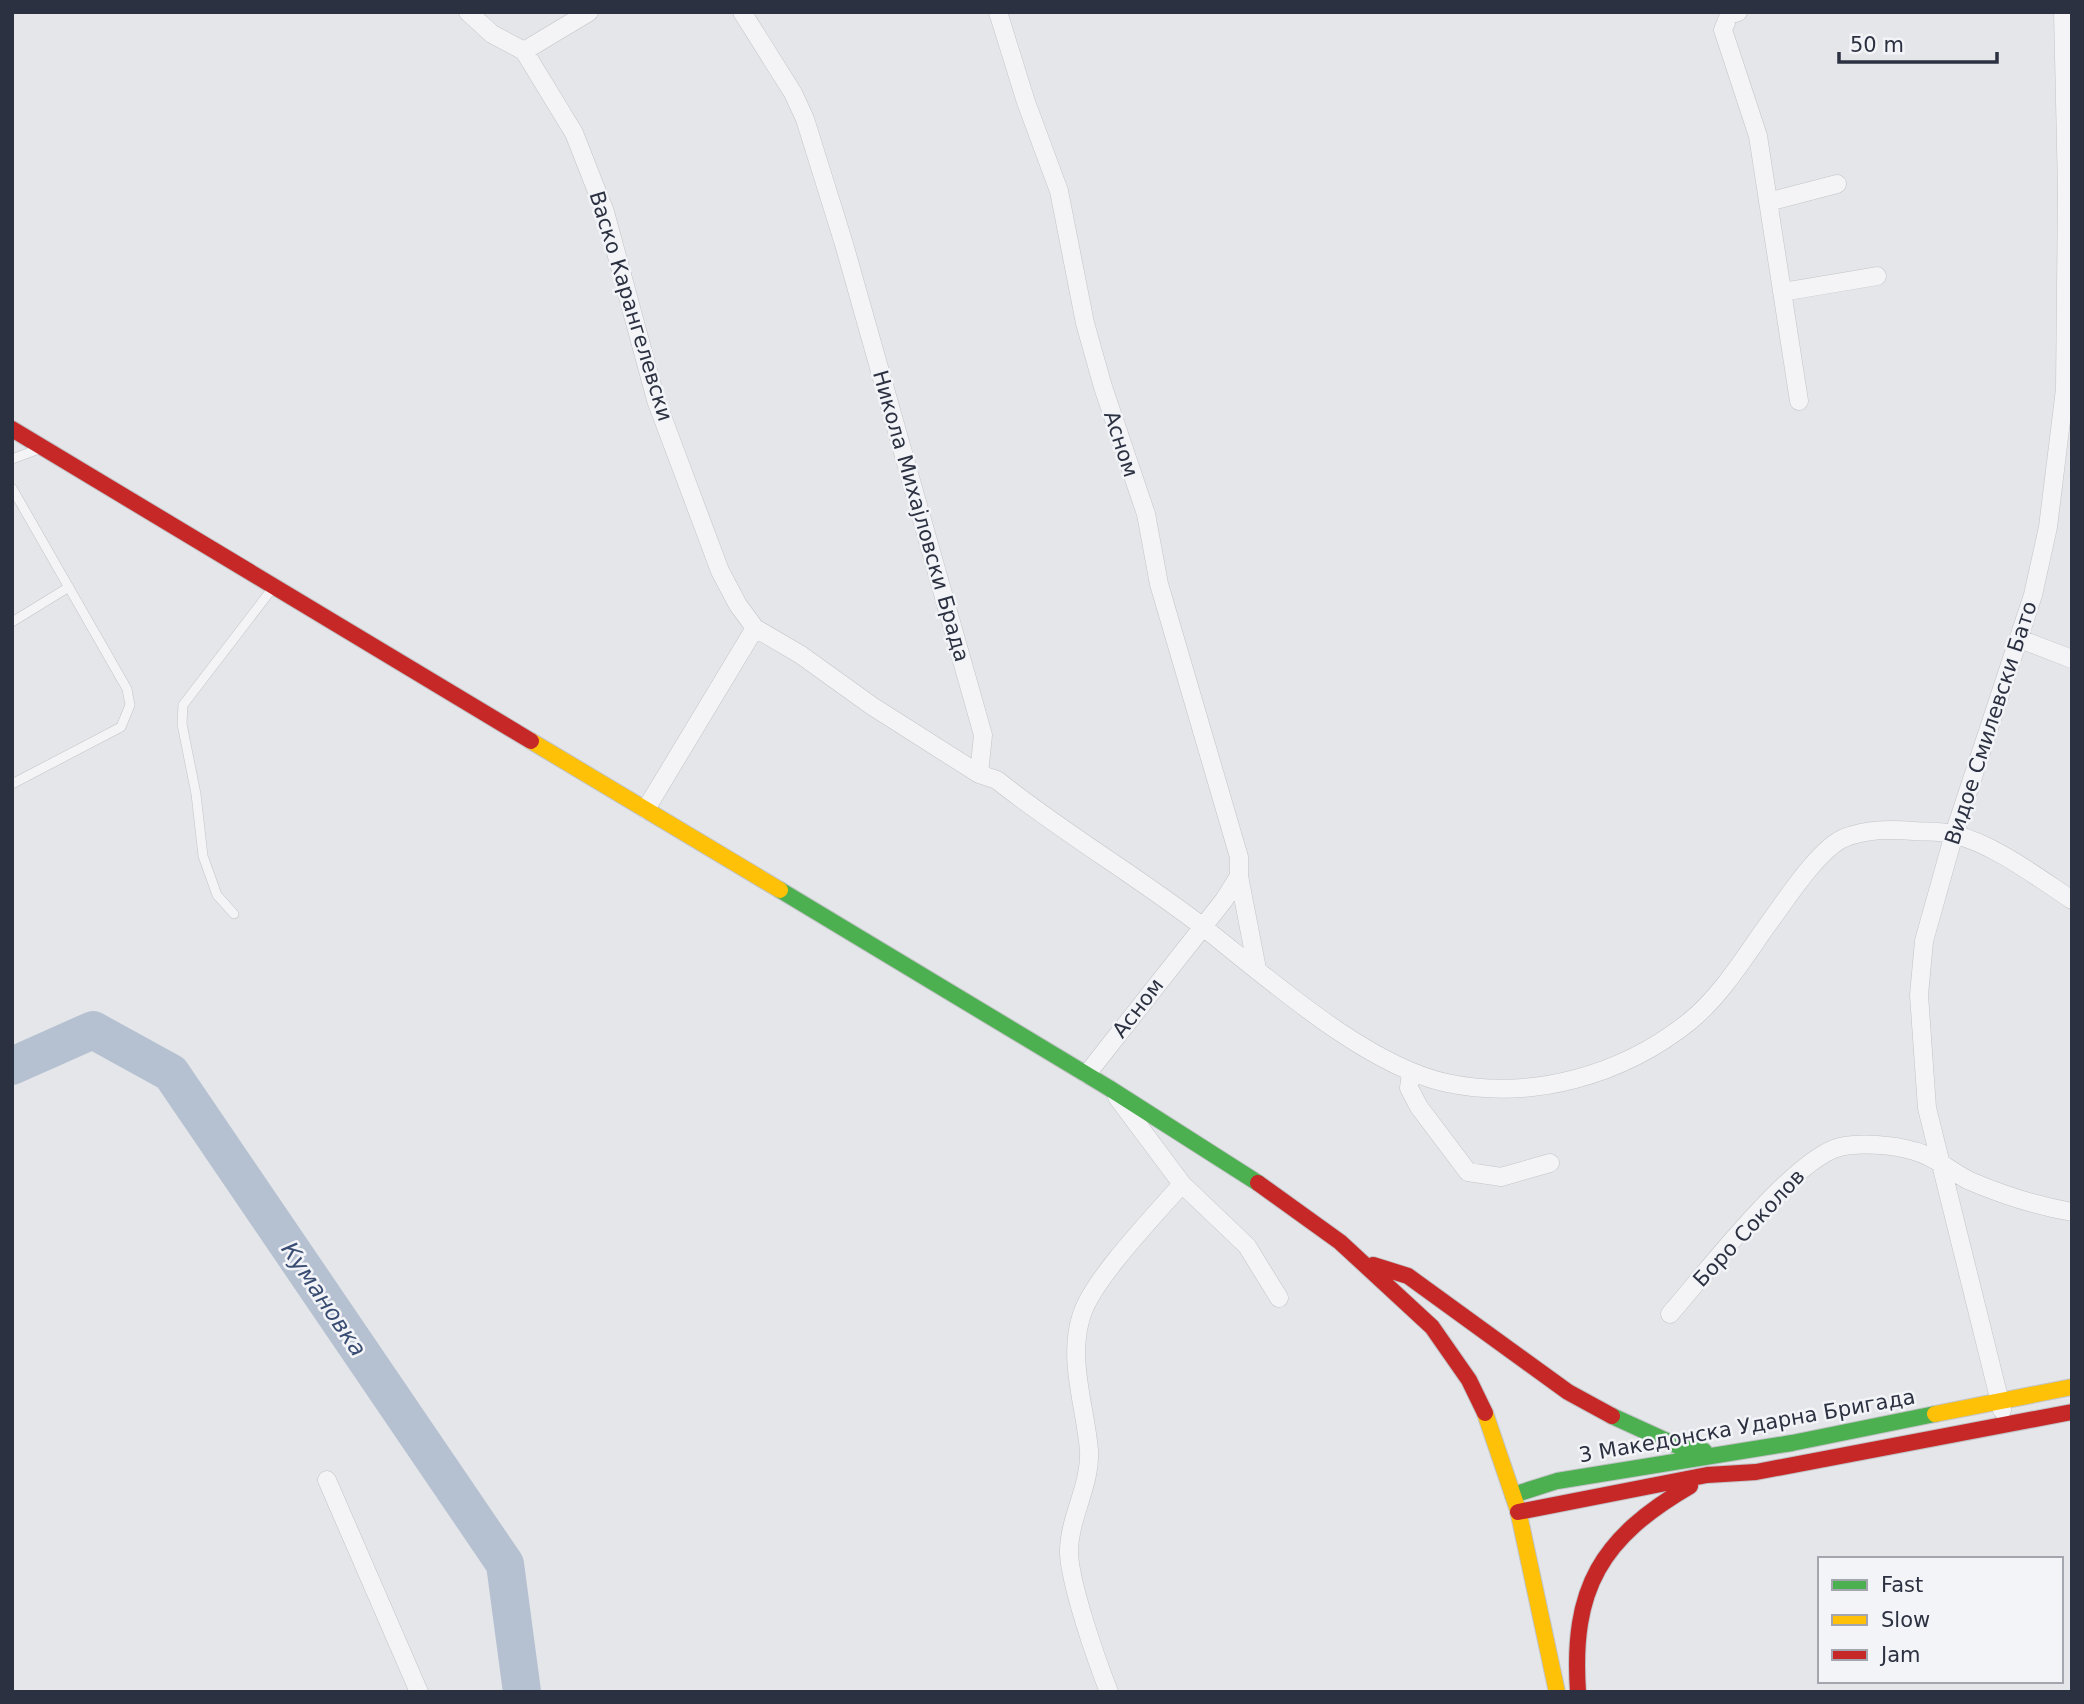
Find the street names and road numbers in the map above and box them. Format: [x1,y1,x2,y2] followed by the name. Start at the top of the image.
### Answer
[585,188,677,424] street label: Васко Карангелевски
[868,368,974,664] street label: Никола Михајловски Брада
[1099,408,1143,480] street label: Асном
[1940,598,2042,848] street label: Видое Смилевски Бато
[1108,974,1168,1042] street label: Асном
[1688,1164,1810,1292] street label: Боро Соколов
[1577,1385,1917,1467] street label: 3 Македонска Ударна Бригада

